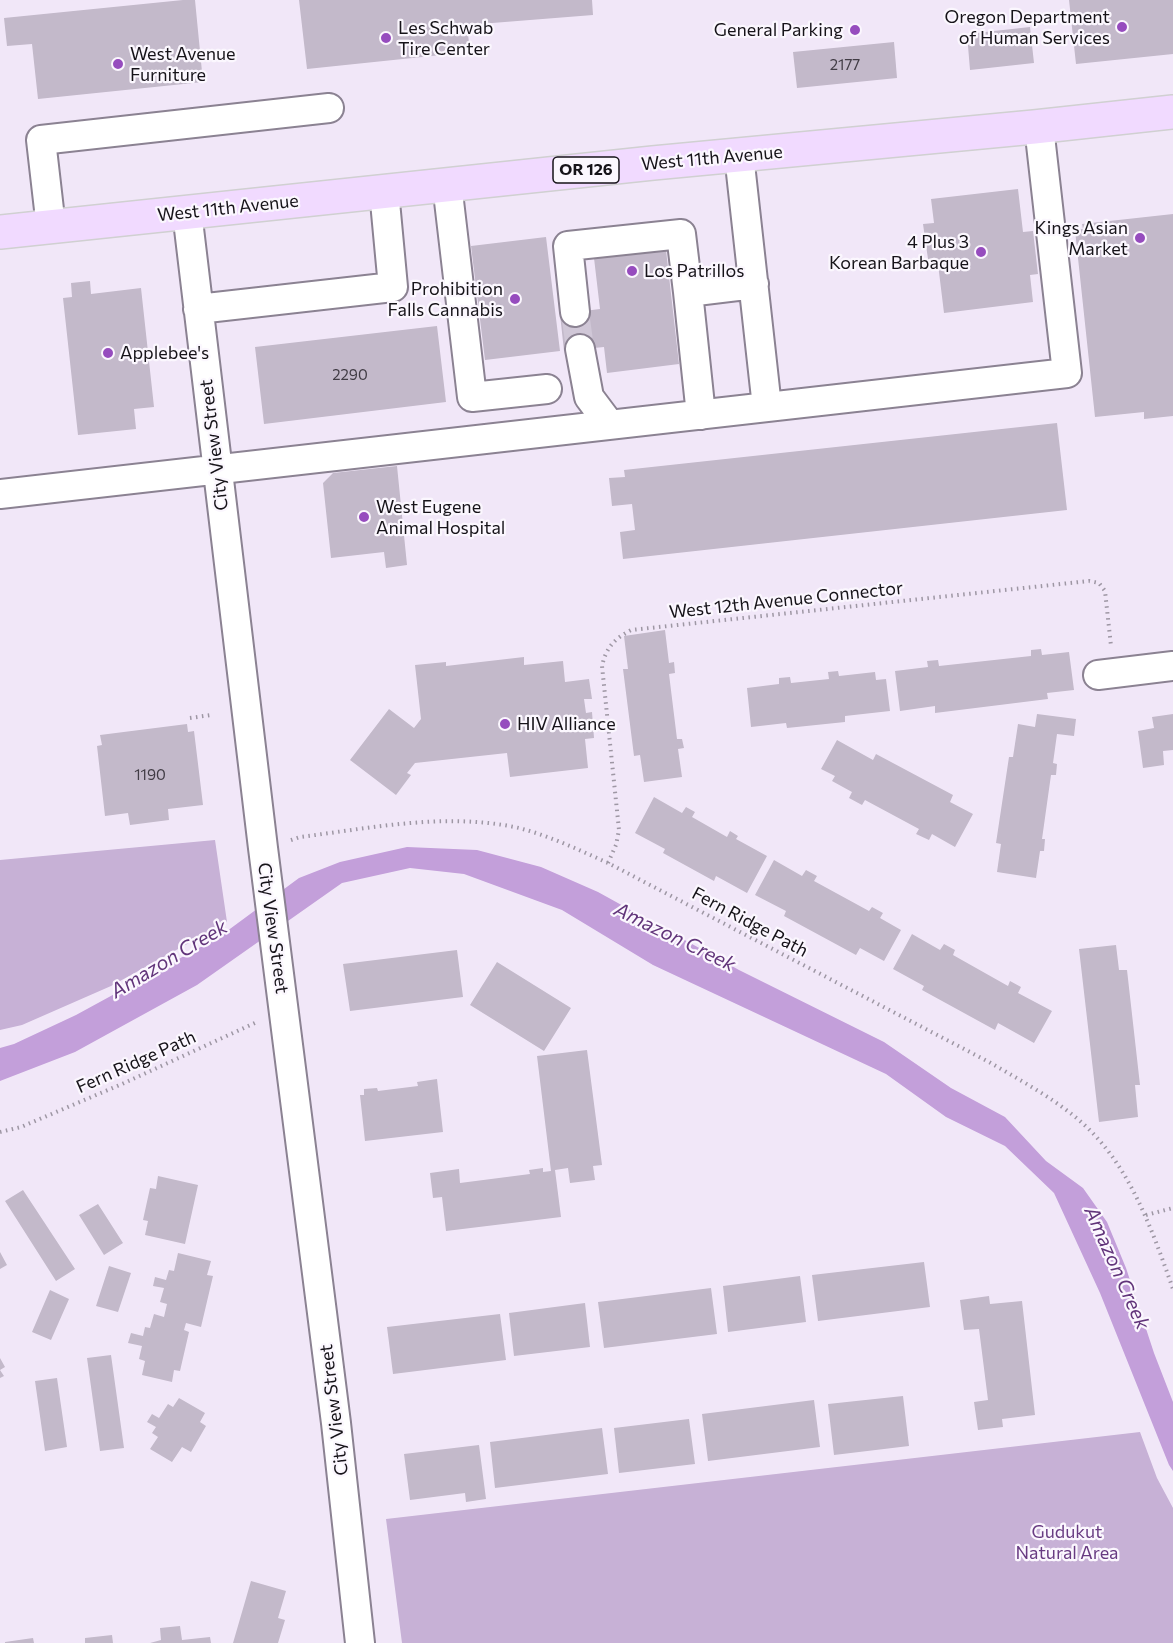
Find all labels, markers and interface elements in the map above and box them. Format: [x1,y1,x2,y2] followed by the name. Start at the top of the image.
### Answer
[945,6,1110,48] place label: Oregon Department of Human Services
[398,17,493,60] place label: Les Schwab Tire Center
[714,19,843,41] place label: General Parking
[1115,20,1129,34] marker: Oregon Department of Human Services
[848,23,862,37] marker: General Parking
[379,31,393,45] marker: Les Schwab Tire Center
[130,43,236,86] place label: West Avenue Furniture
[830,56,860,74] house number: 2177
[111,57,125,71] marker: West Avenue Furniture
[640,141,784,175] street label: West 11th Avenue
[553,157,619,183] road number: OR 126
[156,190,300,226] street label: West 11th Avenue
[1035,217,1128,260] place label: Kings Asian Market
[829,231,969,274] place label: 4 Plus 3 Korean Barbaque
[1133,231,1147,245] marker: Kings Asian Market
[974,245,988,259] marker: 4 Plus 3 Korean Barbaque
[644,260,744,282] place label: Los Patrillos
[625,264,639,278] marker: Los Patrillos
[388,278,503,320] place label: Prohibition Falls Cannabis
[508,292,522,306] marker: Prohibition Falls Cannabis
[120,342,209,364] place label: Applebee's
[101,346,115,360] marker: Applebee's
[332,366,368,384] house number: 2290
[195,378,233,512] street label: City View Street
[376,496,505,538] place label: West Eugene Animal Hospital
[357,510,371,524] marker: West Eugene Animal Hospital
[668,577,904,623] street label: West 12th Avenue Connector
[517,713,616,735] place label: HIV Alliance
[498,717,512,731] marker: HIV Alliance
[134,766,166,784] house number: 1190
[253,861,293,995] street label: City View Street
[688,882,812,962] street label: Fern Ridge Path
[610,897,740,977] water label: Amazon Creek
[106,915,232,1003] water label: Amazon Creek
[73,1026,199,1098] street label: Fern Ridge Path
[1079,1203,1155,1333] water label: Amazon Creek
[315,1343,353,1477] street label: City View Street
[1015,1521,1119,1564] park label: Gudukut Natural Area

